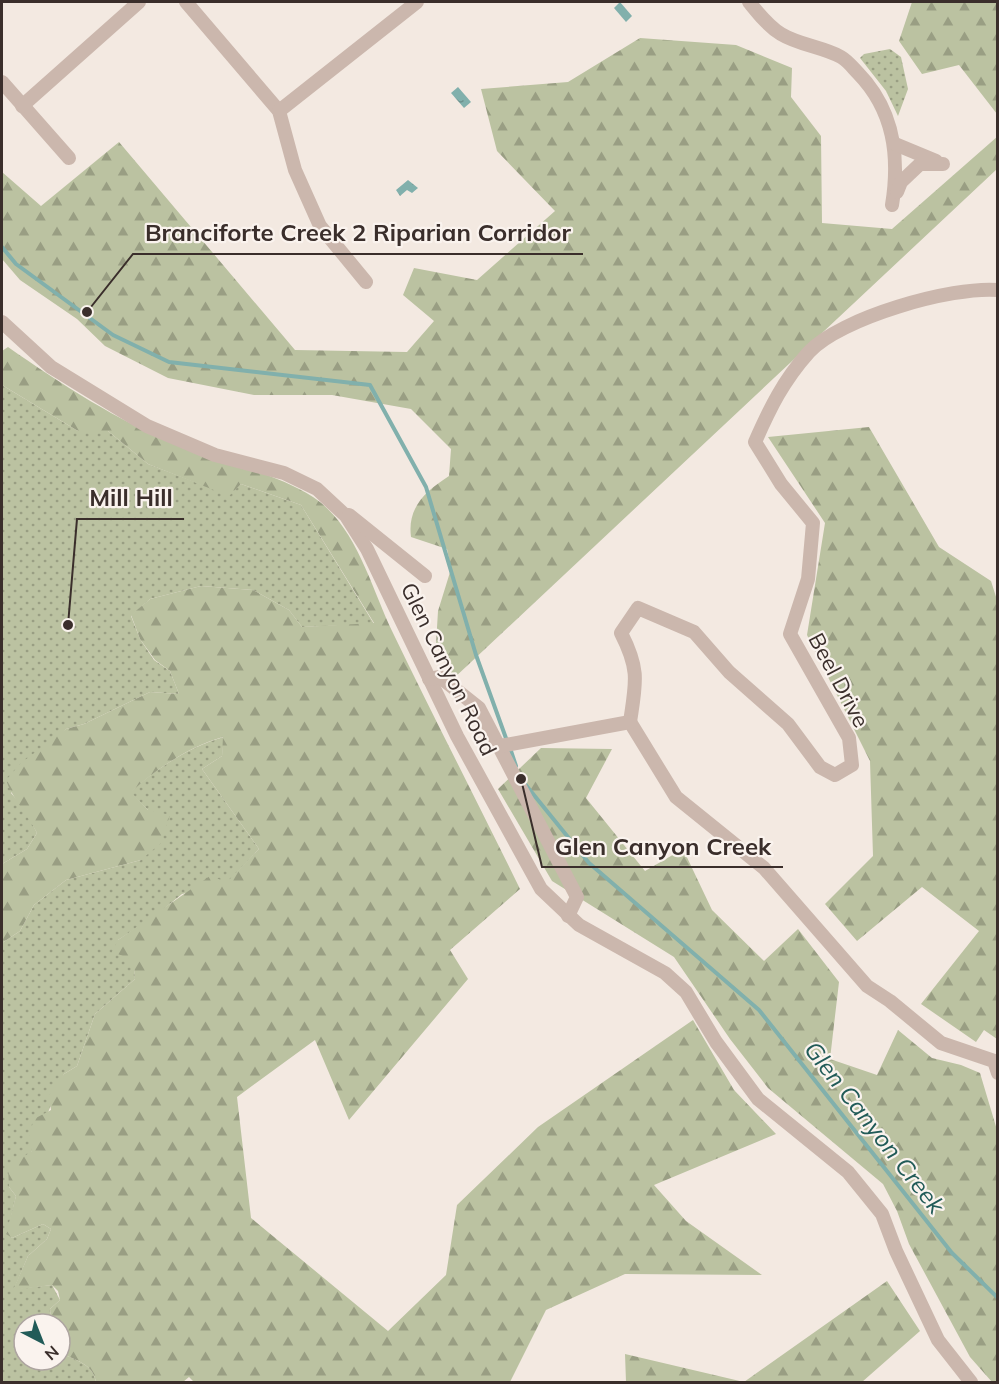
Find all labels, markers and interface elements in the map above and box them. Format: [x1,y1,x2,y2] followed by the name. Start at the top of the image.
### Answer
[133,212,583,254] callout: Branciforte Creek 2 Riparian Corridor
[145,217,571,247] text: Branciforte Creek 2 Riparian Corridor
[77,477,184,519] callout: Mill Hill
[89,482,173,512] text: Mill Hill
[395,578,503,760] street label: Glen Canyon Road
[802,628,876,732] street label: Beel Drive
[542,825,783,867] callout: Glen Canyon Creek
[555,831,772,861] text: Glen Canyon Creek
[798,1035,952,1220] water label: Glen Canyon Creek
[12,1312,72,1372] north arrow
[41,1342,63,1365] text: N

